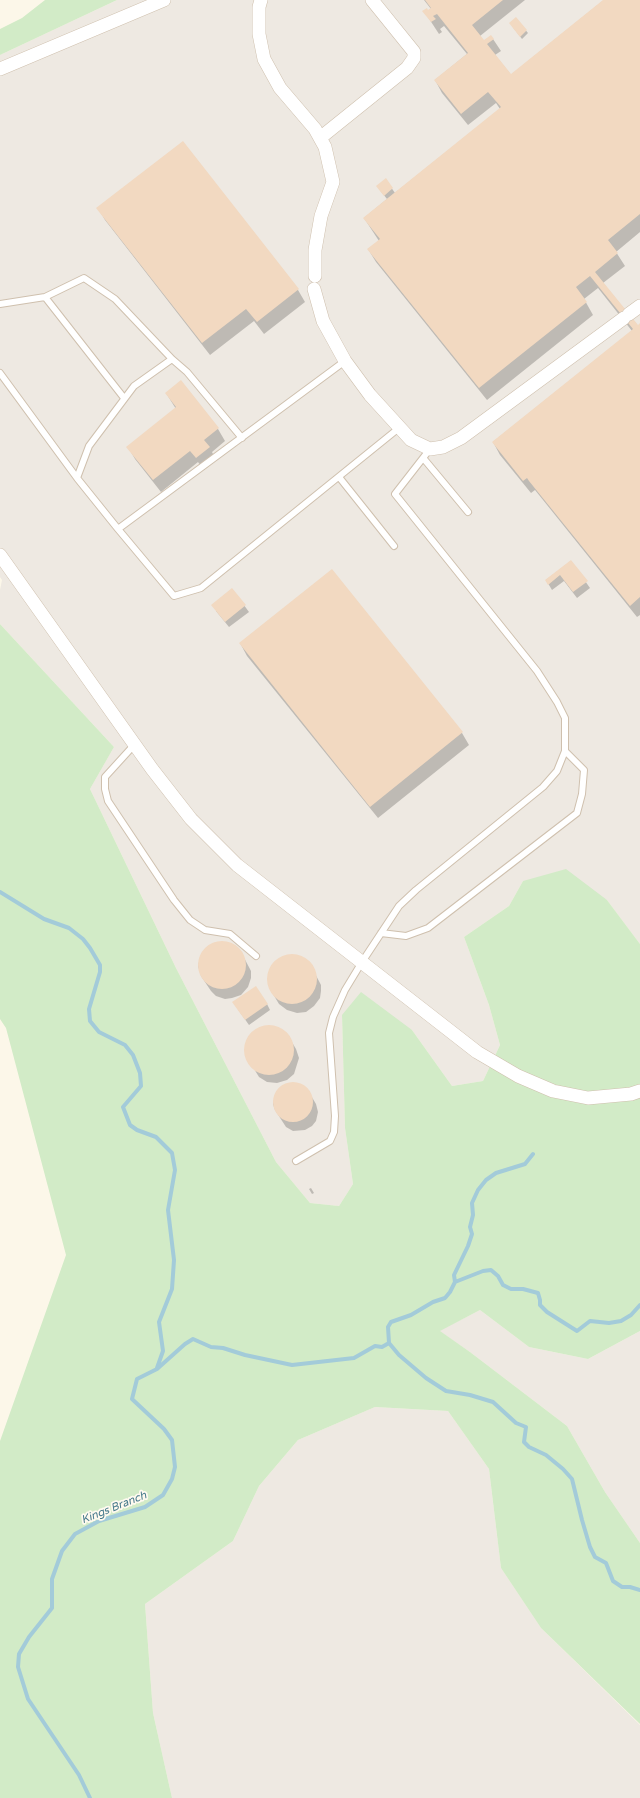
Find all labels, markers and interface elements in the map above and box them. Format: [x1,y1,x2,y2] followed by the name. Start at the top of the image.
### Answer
[79,1489,149,1527] water label: Kings Branch

